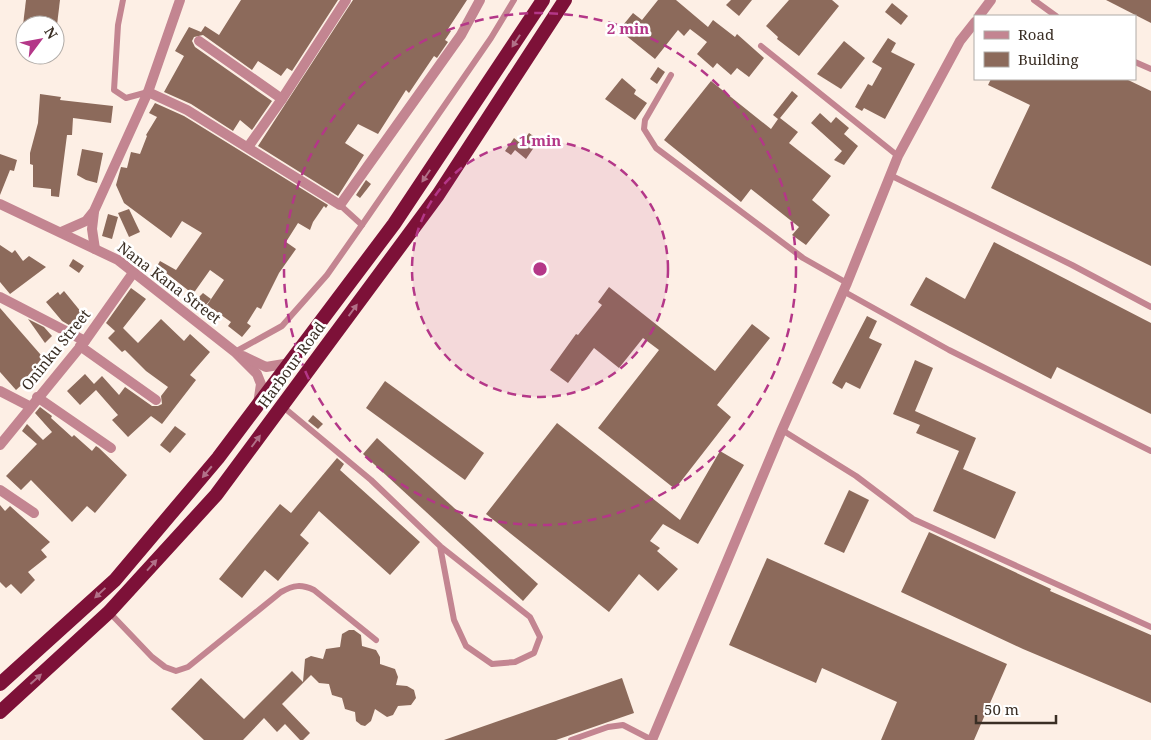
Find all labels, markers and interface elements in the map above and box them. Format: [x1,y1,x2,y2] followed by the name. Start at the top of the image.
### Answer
[15,15,65,65] north arrow
[974,15,1136,80] legend
[607,18,649,38] text: 2 min
[40,23,62,43] text: N
[1018,24,1054,44] text: Road
[512,34,521,48] one-way arrow
[1018,49,1079,69] text: Building
[519,130,561,150] text: 1 min
[422,169,431,183] one-way arrow
[114,237,225,328] street label: Nana Kana Street
[531,260,549,278] centre of rings
[16,304,94,394] street label: Oninku Street
[347,304,358,317] one-way arrow
[253,317,329,412] street label: Harbour Road
[251,434,261,448] one-way arrow
[202,465,213,478] one-way arrow
[146,560,158,572] one-way arrow
[94,587,106,599] one-way arrow
[30,673,42,685] one-way arrow
[976,692,1056,724] scale bar
[984,699,1019,719] text: 50 m

